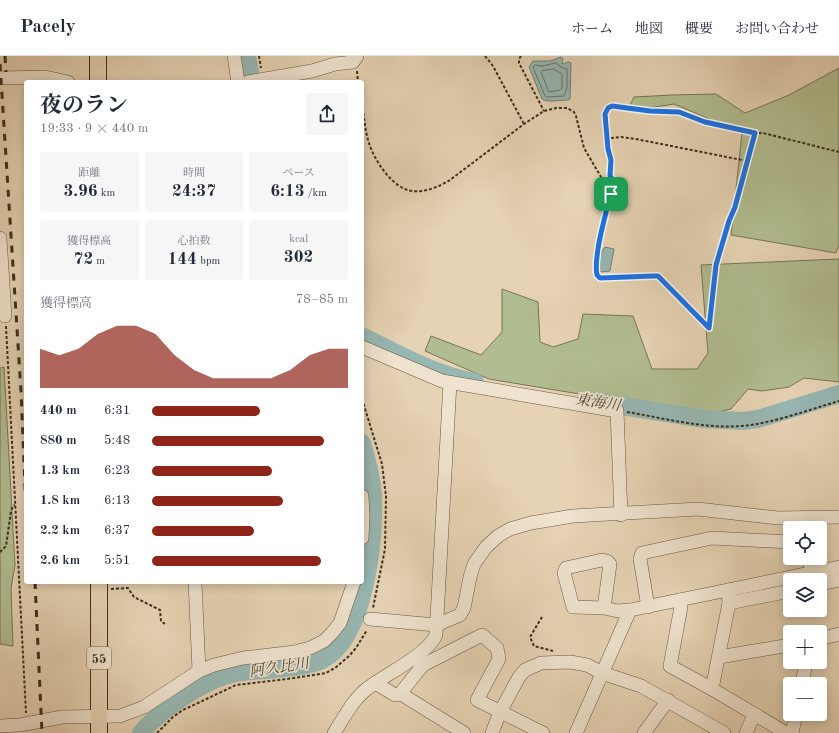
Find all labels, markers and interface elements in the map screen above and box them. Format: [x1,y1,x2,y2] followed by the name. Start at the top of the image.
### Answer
[20,18,76,37] text: Pacely
[571,22,613,36] text: ホーム
[635,22,663,36] text: 地図
[685,22,713,36] text: 概要
[735,22,819,36] text: お問い合わせ
[306,93,348,135] button: share
[40,95,128,117] text: 夜のラン
[40,122,148,135] text: 19:33 · 9 × 440 m
[78,168,100,179] text: 距離
[183,168,205,179] text: 時間
[282,168,315,179] text: ペース
[594,177,628,211] pin
[63,183,98,200] text: 3.96
[172,183,216,200] text: 24:37
[270,183,305,200] text: 6:13
[600,183,622,205] icon: arrive
[98,188,115,199] text: km
[305,188,327,199] text: /km
[289,234,308,245] text: kcal
[67,236,111,247] text: 獲得標高
[177,236,210,247] text: 心拍数
[284,249,313,266] text: 302
[74,251,93,268] text: 72
[168,251,197,268] text: 144
[93,256,105,267] text: m
[197,256,220,267] text: bpm
[296,293,348,306] text: 78–85 m
[40,297,92,310] text: 獲得標高
[574,391,623,415] water label: 東海川
[40,404,77,417] text: 440 m
[104,404,130,417] text: 6:31
[40,434,77,447] text: 880 m
[104,434,130,447] text: 5:48
[40,464,80,477] text: 1.3 km
[104,464,130,477] text: 6:23
[40,494,80,507] text: 1.8 km
[104,494,130,507] text: 6:13
[783,521,827,721] map controls
[783,521,827,565] button: locate
[40,524,80,537] text: 2.2 km
[104,524,130,537] text: 6:37
[40,554,80,567] text: 2.6 km
[104,554,130,567] text: 5:51
[783,573,827,617] button: layers
[783,625,827,669] button: +
[87,647,111,669] road number: 55
[248,655,312,680] water label: 阿久比川
[783,677,827,721] button: −

